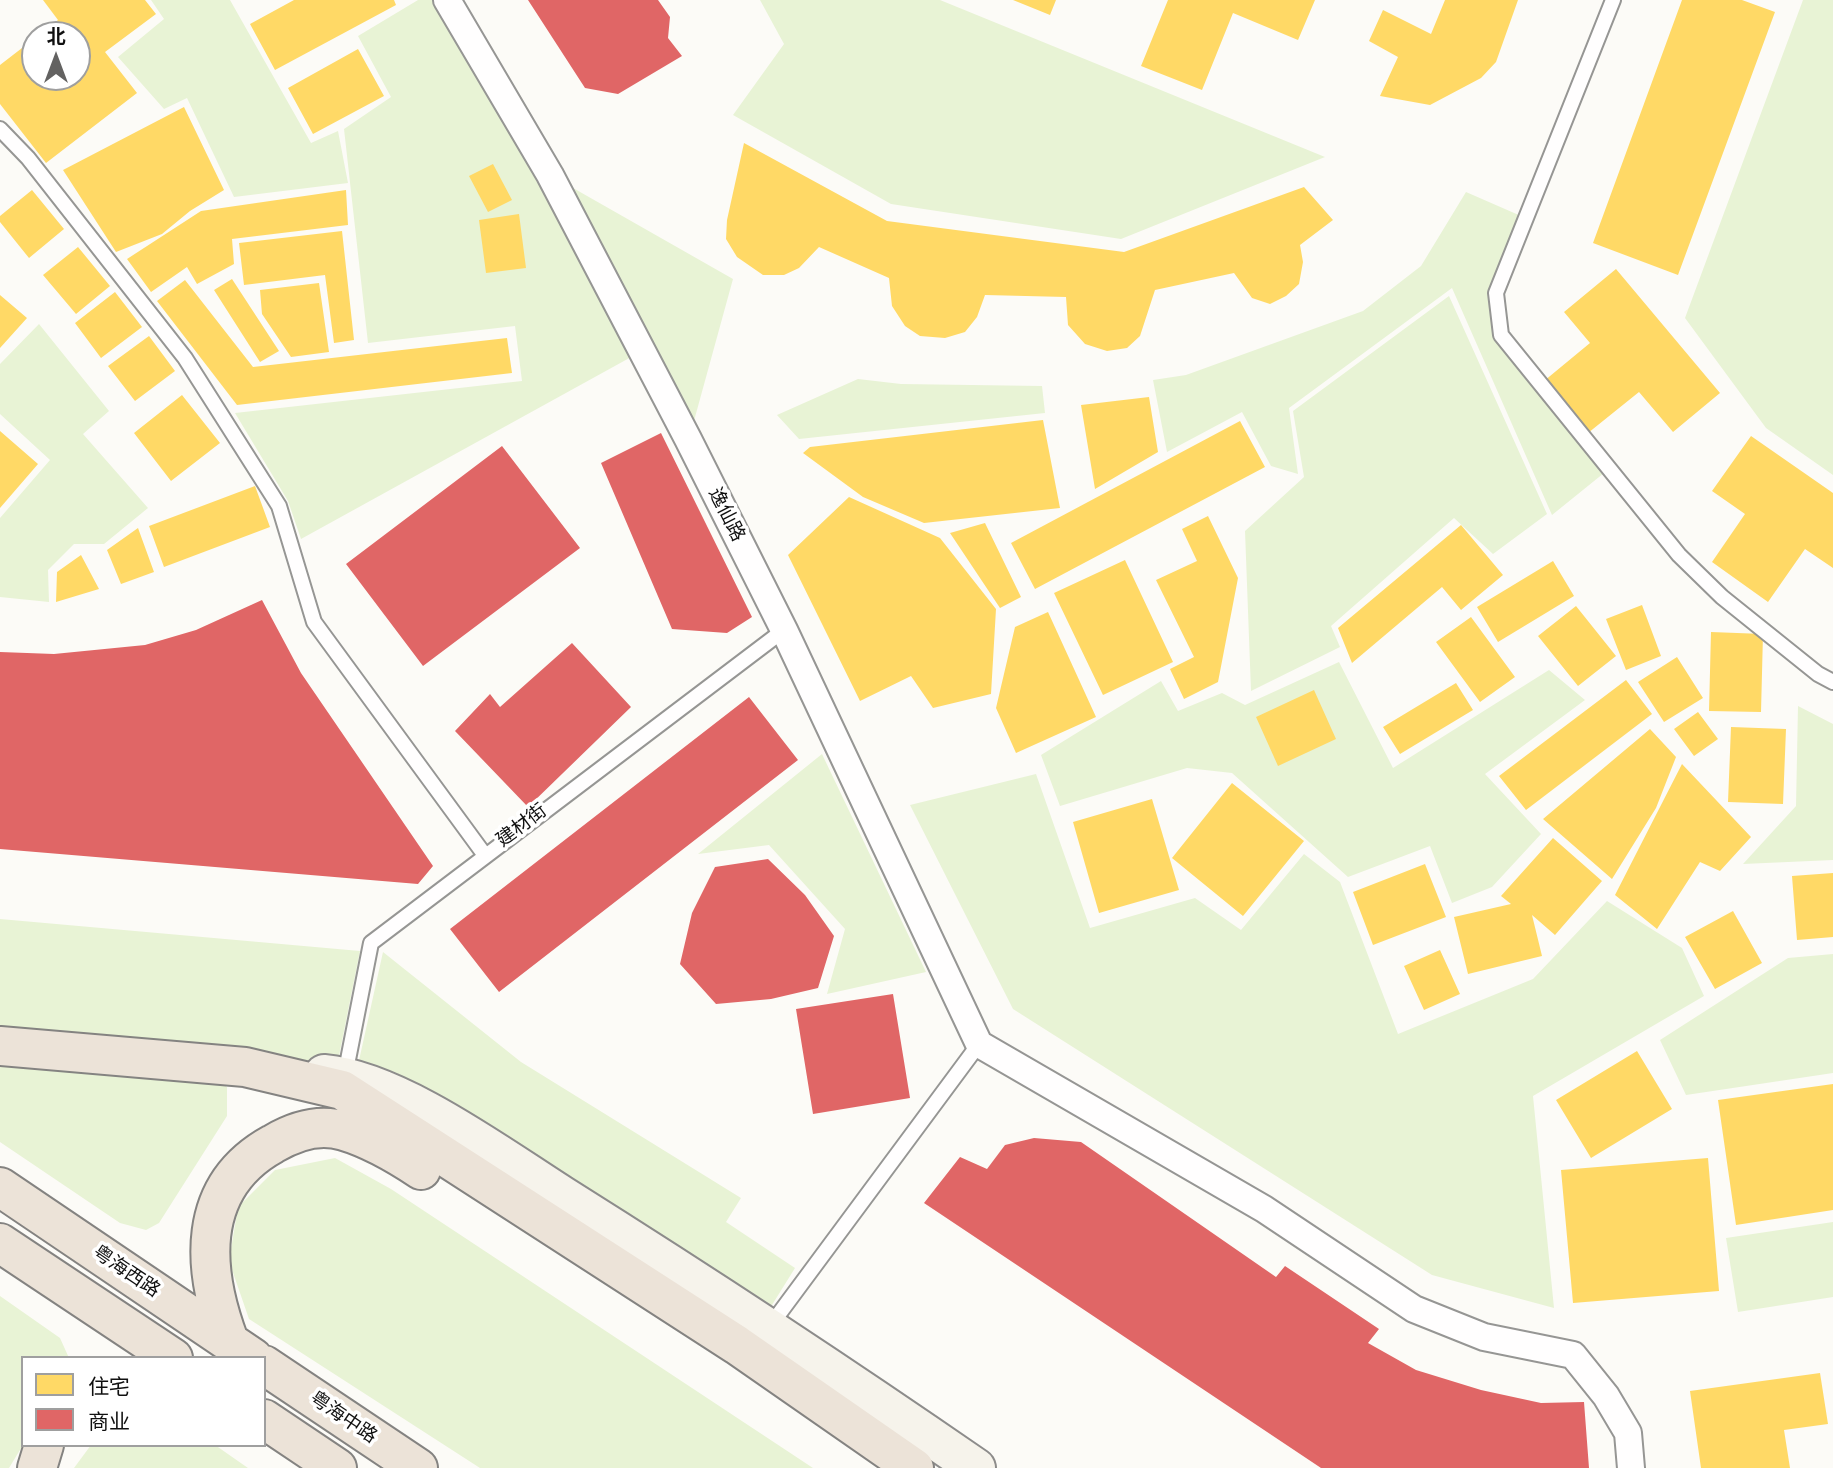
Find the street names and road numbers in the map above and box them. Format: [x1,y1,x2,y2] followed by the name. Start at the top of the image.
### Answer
[703,484,749,546] street label: 逸仙路
[492,800,552,852] street label: 建材街
[88,1241,164,1303] street label: 粤海西路
[305,1387,381,1449] street label: 粤海中路

